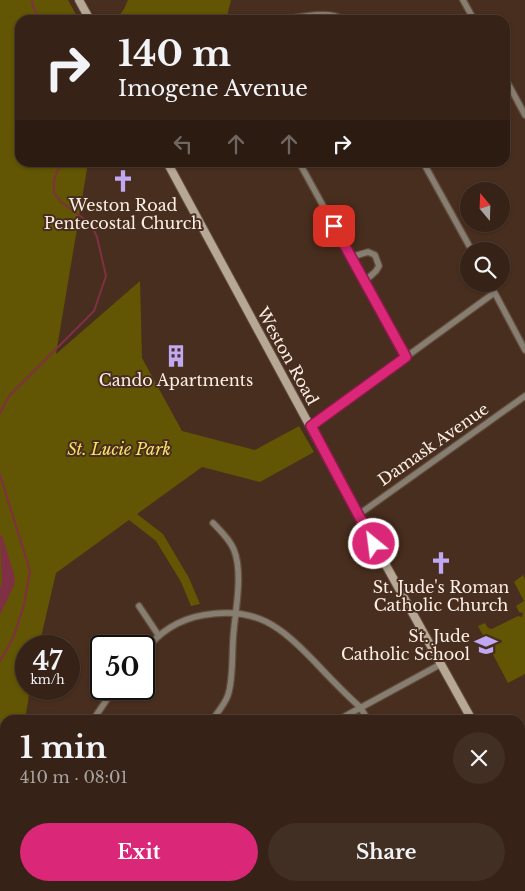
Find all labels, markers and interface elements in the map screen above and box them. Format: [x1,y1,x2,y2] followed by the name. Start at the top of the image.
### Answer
[118,32,231,75] text: 140 m
[35,35,100,100] icon: right
[118,75,308,102] text: Imogene Avenue
[169,130,197,158] icon: left
[222,130,250,158] icon: ahead
[275,130,303,158] icon: ahead
[328,130,356,158] icon: right
[110,168,136,194] church icon: Weston Road Pentecostal Church
[460,182,510,232] north arrow
[460,182,510,292] map controls
[44,195,202,233] place label: Weston Road Pentecostal Church
[313,205,355,247] pin
[320,212,348,240] icon: arrive
[460,242,510,292] button: search
[252,303,323,409] street label: Weston Road
[163,343,189,369] building icon: Cando Apartments
[99,370,253,390] place label: Cando Apartments
[374,398,492,490] street label: Damask Avenue
[67,439,171,459] park label: St. Lucie Park
[347,517,399,569] position arrow
[428,550,454,576] church icon: St. Jude's Roman Catholic Church
[373,577,509,615] place label: St. Jude's Roman Catholic Church
[341,626,470,664] place label: St. Jude Catholic School
[473,632,499,658] school or university icon: St. Jude Catholic School
[90,635,155,700] speed limit sign: 50
[33,646,62,677] text: 47
[30,672,65,687] text: km/h
[20,729,107,766] text: 1 min
[453,732,505,784] button: close
[20,767,128,787] text: 410 m · 08:01
[20,823,258,881] button: Exit
[268,823,505,881] button: Share

